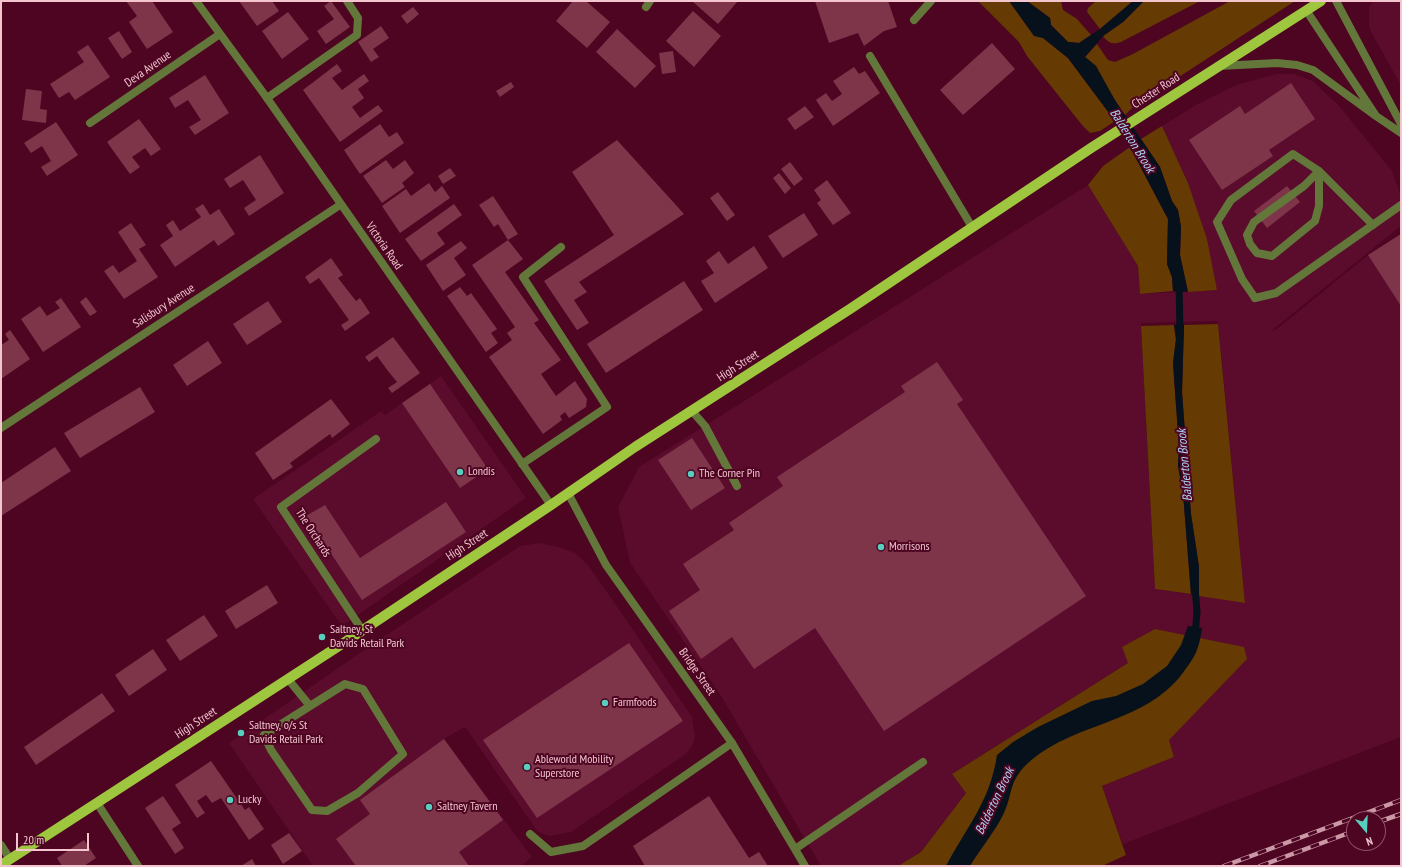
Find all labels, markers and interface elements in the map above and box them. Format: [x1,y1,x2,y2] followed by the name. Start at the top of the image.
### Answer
[122,48,174,90] street label: Deva Avenue
[1129,70,1183,112] street label: Chester Road
[1106,106,1158,176] water label: Balderton Brook
[362,220,406,272] street label: Victoria Road
[131,281,197,331] street label: Salisbury Avenue
[714,347,762,385] street label: High Street
[1174,428,1196,502] water label: Balderton Brook
[468,465,495,479] place label: Londis
[455,467,465,477] marker: Londis
[699,467,760,481] place label: The Corner Pin
[686,469,696,479] marker: The Corner Pin
[292,506,334,560] street label: The Orchards
[443,526,491,564] street label: High Street
[889,540,930,554] place label: Morrisons
[876,542,886,552] marker: Morrisons
[330,623,404,651] place label: Saltney, St Davids Retail Park
[317,632,327,642] marker: Saltney, St Davids Retail Park
[676,646,718,698] street label: Bridge Street
[613,696,656,710] place label: Farmfoods
[600,698,610,708] marker: Farmfoods
[172,704,220,742] street label: High Street
[249,719,323,747] place label: Saltney, o/s St Davids Retail Park
[236,728,246,738] marker: Saltney, o/s St Davids Retail Park
[535,753,613,781] place label: Ableworld Mobility Superstore
[522,762,532,772] marker: Ableworld Mobility Superstore
[972,765,1018,837] water label: Balderton Brook
[238,793,261,807] place label: Lucky
[225,795,235,805] marker: Lucky
[437,800,497,814] place label: Saltney Tavern
[424,802,434,812] marker: Saltney Tavern
[1346,811,1386,851] north arrow
[18,825,91,851] scale bar
[23,832,44,847] text: 20 m
[1364,834,1375,849] text: N

